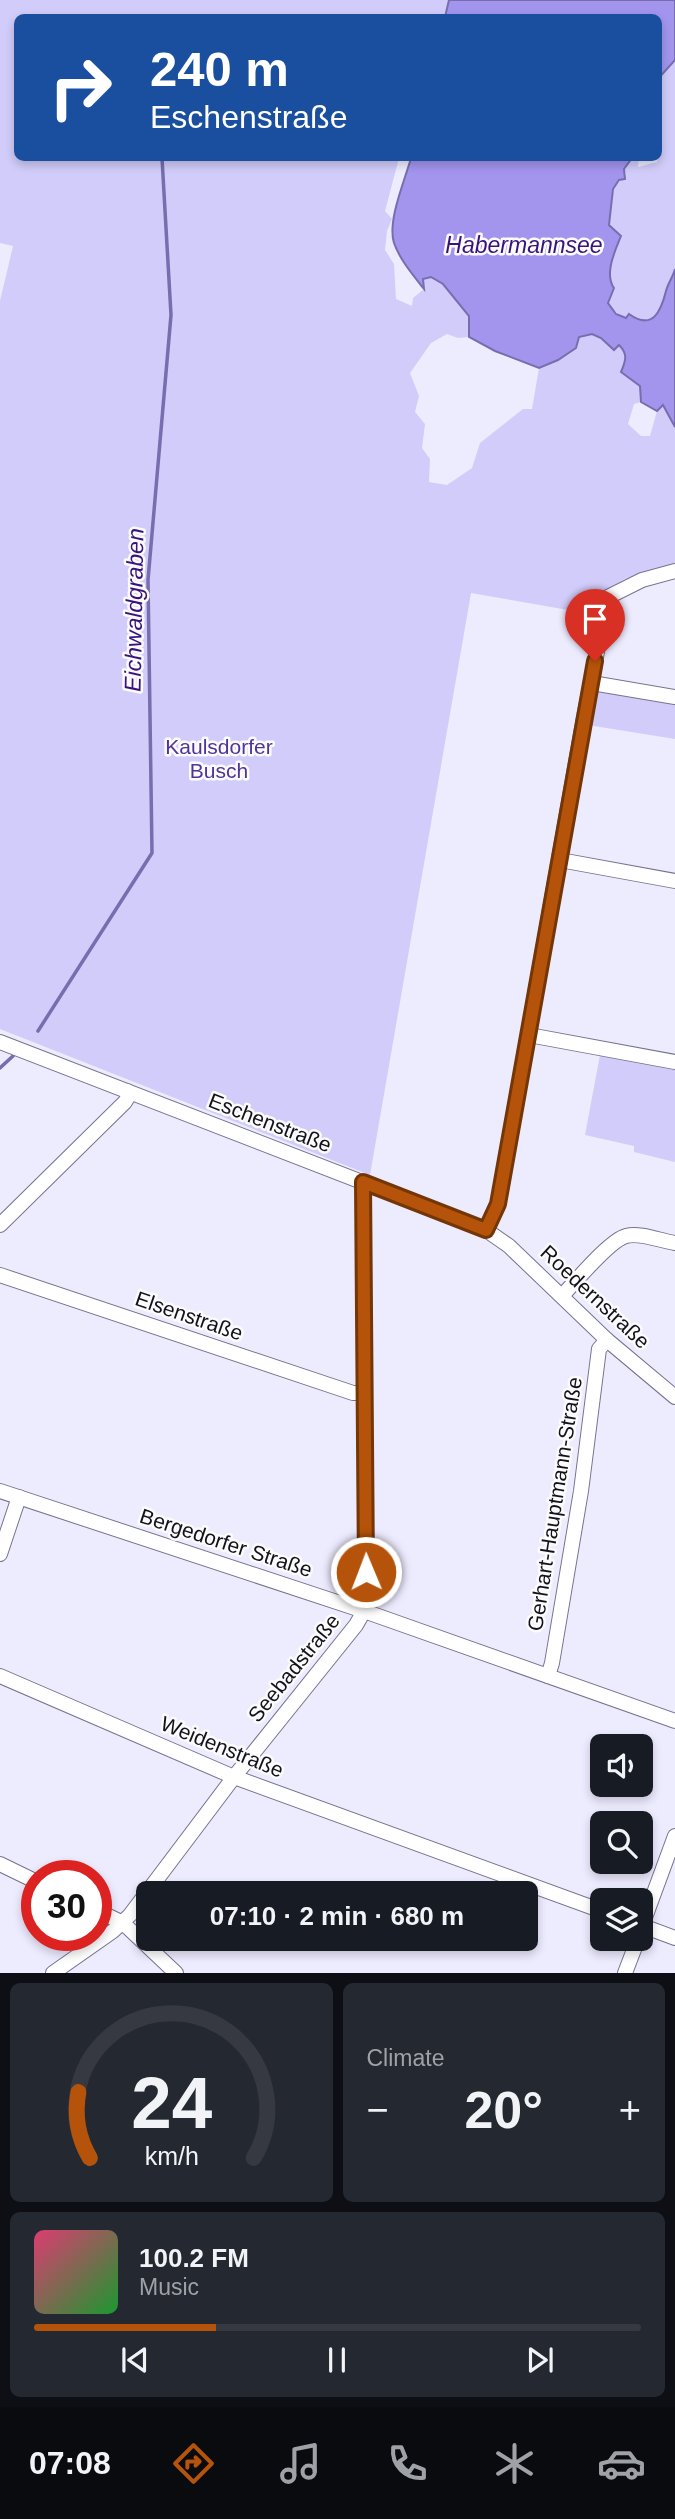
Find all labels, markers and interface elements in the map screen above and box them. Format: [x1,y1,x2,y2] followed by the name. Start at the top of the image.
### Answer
[35,42,126,133] icon: right
[150,42,289,96] text: 240 m
[150,99,347,135] text: Eschenstraße
[445,232,603,258] water label: Habermannsee
[120,528,148,692] water label: Eichwaldgraben
[565,589,625,661] pin
[576,600,614,638] icon: arrive
[165,735,273,782] park label: Kaulsdorfer Busch
[206,1089,335,1156] street label: Eschenstraße
[536,1240,654,1353] street label: Roedernstraße
[132,1286,246,1345] street label: Elsenstraße
[523,1375,586,1633] street label: Gerhart-Hauptmann-Straße
[137,1504,315,1581] street label: Bergedorfer Straße
[329,1535,403,1609] position arrow
[243,1609,344,1726] street label: Seebadstraße
[157,1711,287,1782] street label: Weidenstraße
[590,1734,653,1951] map controls
[590,1734,653,1797] button: sound
[590,1811,653,1874] button: search
[21,1860,112,1951] speed limit sign: 30
[590,1888,653,1951] button: layers
[210,1901,464,1931] text: 07:10 · 2 min · 680 m
[367,2045,444,2071] text: Climate
[131,2063,212,2144] text: 24
[464,2081,543,2139] text: 20°
[367,2089,389,2131] text: −
[619,2089,641,2131] text: +
[144,2142,198,2170] text: km/h
[139,2243,249,2273] text: 100.2 FM
[139,2274,199,2300] text: Music
[116,2341,154,2379] icon: previous
[318,2341,356,2379] icon: pause
[521,2341,559,2379] icon: next
[169,2439,218,2488] icon: directions
[276,2439,325,2488] icon: music
[383,2439,432,2488] icon: phone
[490,2439,539,2488] icon: climate
[597,2439,646,2488] icon: car
[29,2445,111,2481] text: 07:08

